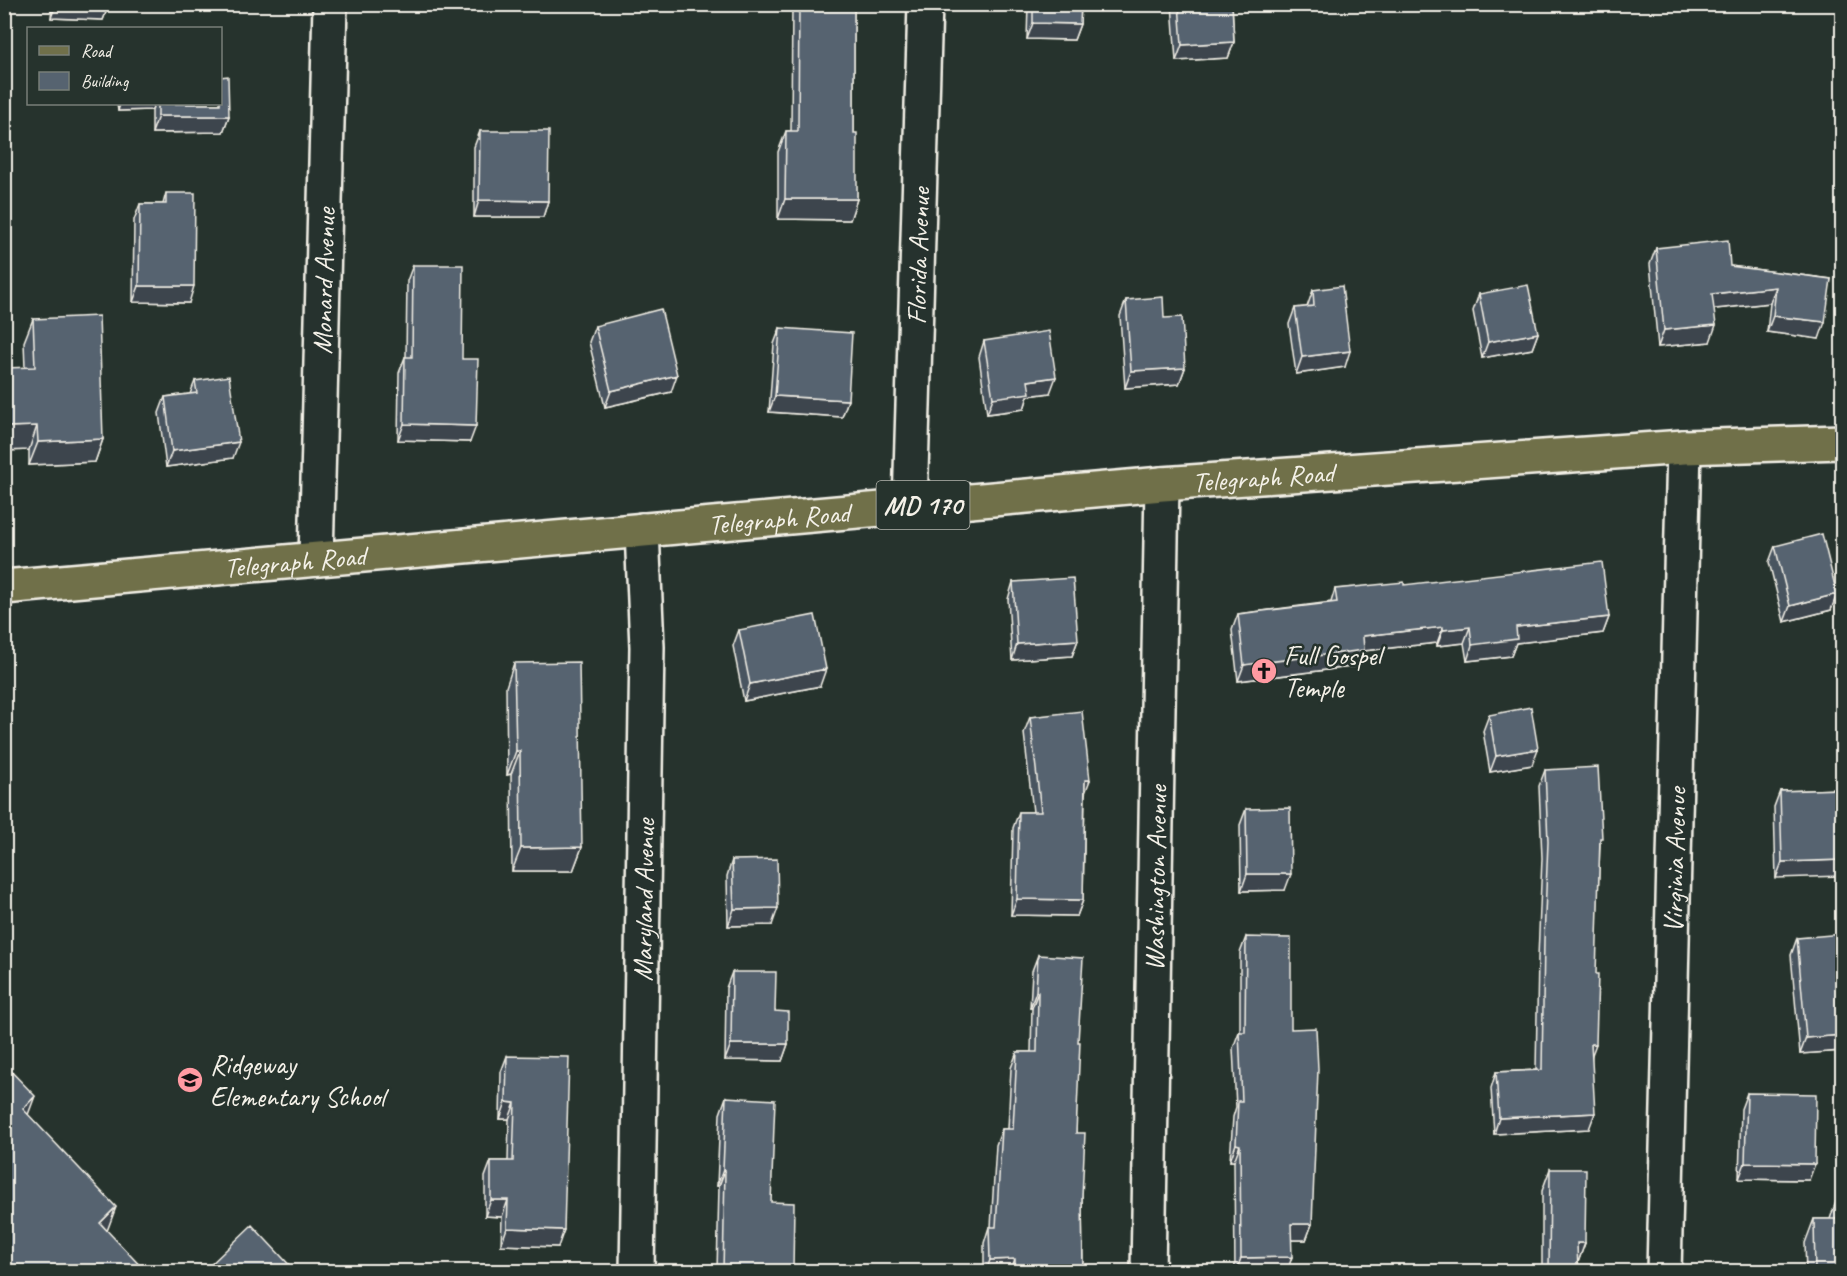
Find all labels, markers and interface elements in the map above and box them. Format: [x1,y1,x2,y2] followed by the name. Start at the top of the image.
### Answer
[27,27,222,105] legend
[81,40,114,62] text: Road
[81,70,130,92] text: Building
[898,185,938,325] street label: Florida Avenue
[304,206,343,355] street label: Monard Avenue
[1191,455,1339,500] street label: Telegraph Road
[876,481,970,529] road number: MD 170
[707,494,855,542] street label: Telegraph Road
[223,538,371,585] street label: Telegraph Road
[1284,638,1386,705] place label: Full Gospel Temple
[1249,656,1279,686] church icon: Full Gospel Temple
[1136,783,1175,971] street label: Washington Avenue
[1655,785,1694,933] street label: Virginia Avenue
[625,817,662,982] street label: Maryland Avenue
[210,1047,390,1114] place label: Ridgeway Elementary School
[175,1065,205,1095] school or university icon: Ridgeway Elementary School

